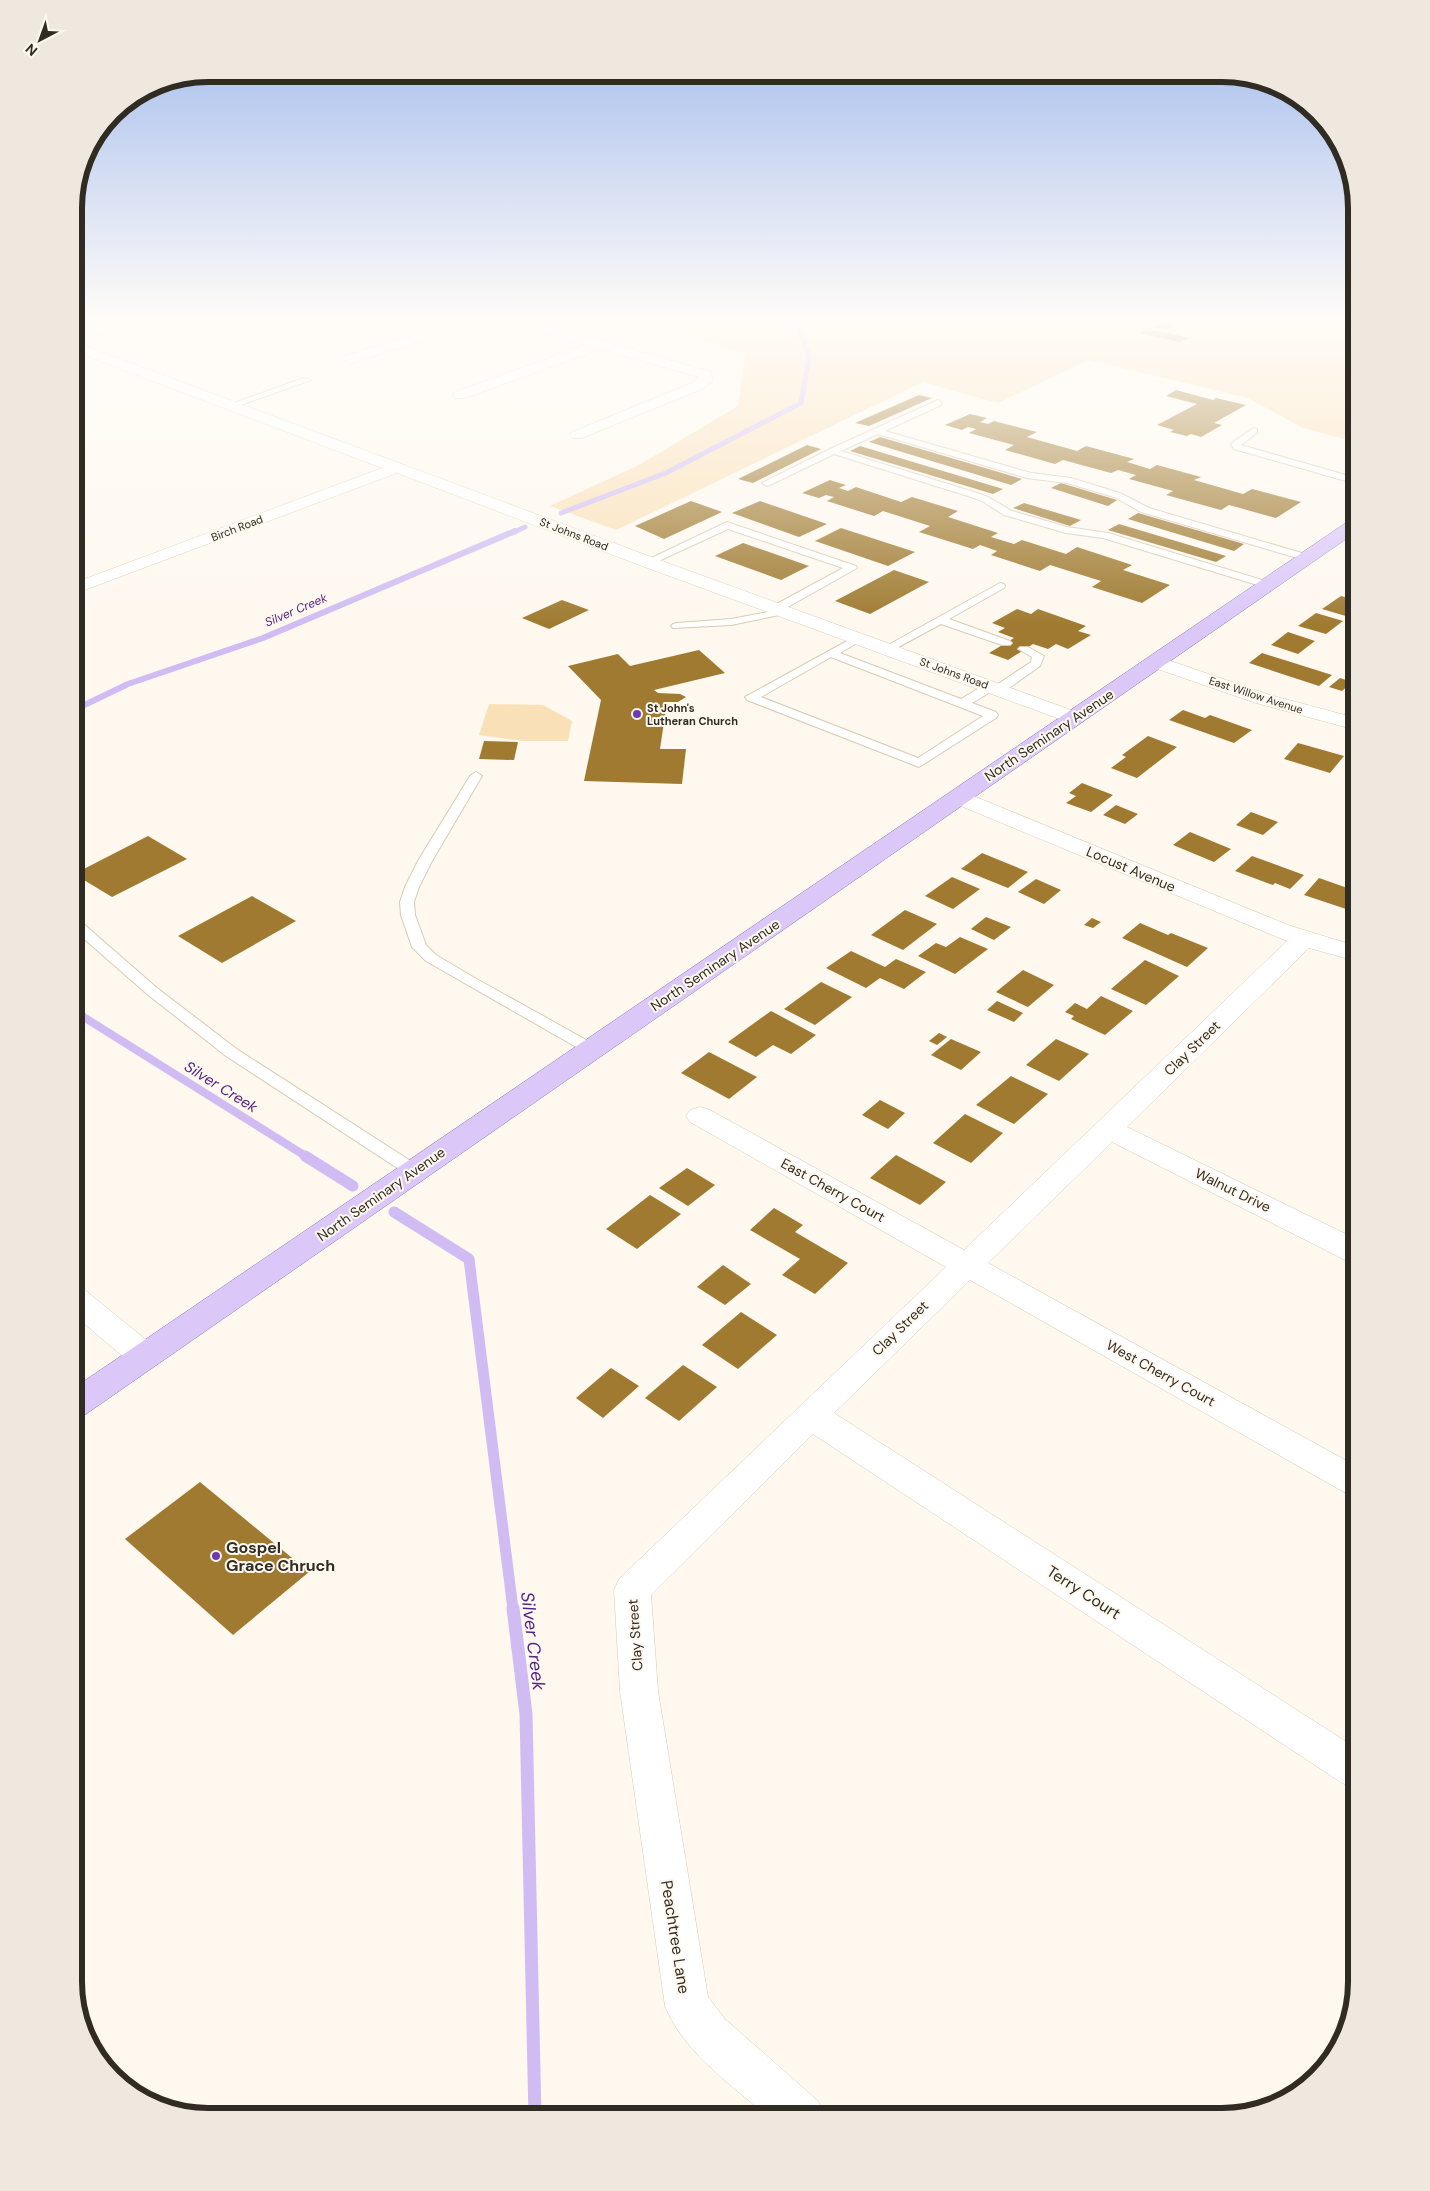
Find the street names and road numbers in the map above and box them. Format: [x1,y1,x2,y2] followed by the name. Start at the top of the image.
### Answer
[209,512,265,544] street label: Birch Road
[538,514,610,554] street label: St Johns Road
[918,654,990,692] street label: St Johns Road
[1207,673,1305,717] street label: East Willow Avenue
[981,685,1117,785] street label: North Seminary Avenue
[1084,842,1178,896] street label: Locust Avenue
[647,915,783,1015] street label: North Seminary Avenue
[1160,1017,1224,1079] street label: Clay Street
[313,1143,449,1245] street label: North Seminary Avenue
[778,1154,888,1226] street label: East Cherry Court
[1192,1164,1274,1216] street label: Walnut Drive
[868,1297,932,1359] street label: Clay Street
[1103,1336,1219,1410] street label: West Cherry Court
[1043,1561,1125,1624] street label: Terry Court
[624,1599,646,1671] street label: Clay Street
[656,1879,695,1995] street label: Peachtree Lane

